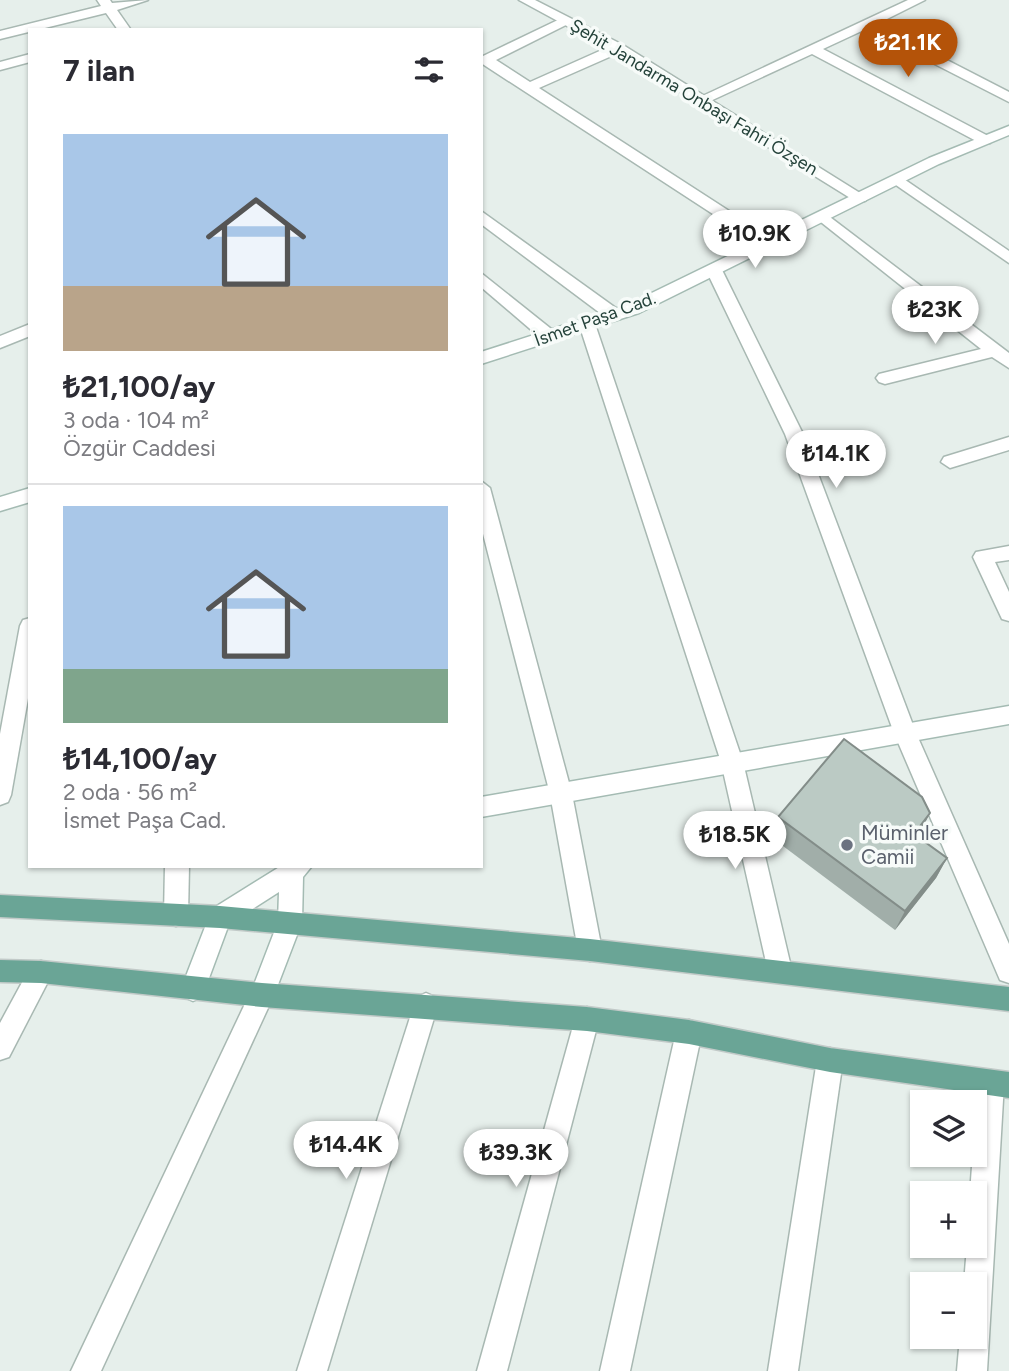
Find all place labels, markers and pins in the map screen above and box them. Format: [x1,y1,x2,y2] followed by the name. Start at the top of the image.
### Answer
[851,20,965,79] pin: ₺21.1K
[698,210,812,270] pin: ₺10.9K
[894,286,976,346] pin: ₺23K
[779,430,893,490] pin: ₺14.1K
[678,812,792,871] pin: ₺18.5K
[861,820,948,869] place label: Müminler Camii
[839,837,855,853] marker: Müminler Camii
[289,1122,403,1181] pin: ₺14.4K
[459,1130,573,1189] pin: ₺39.3K

